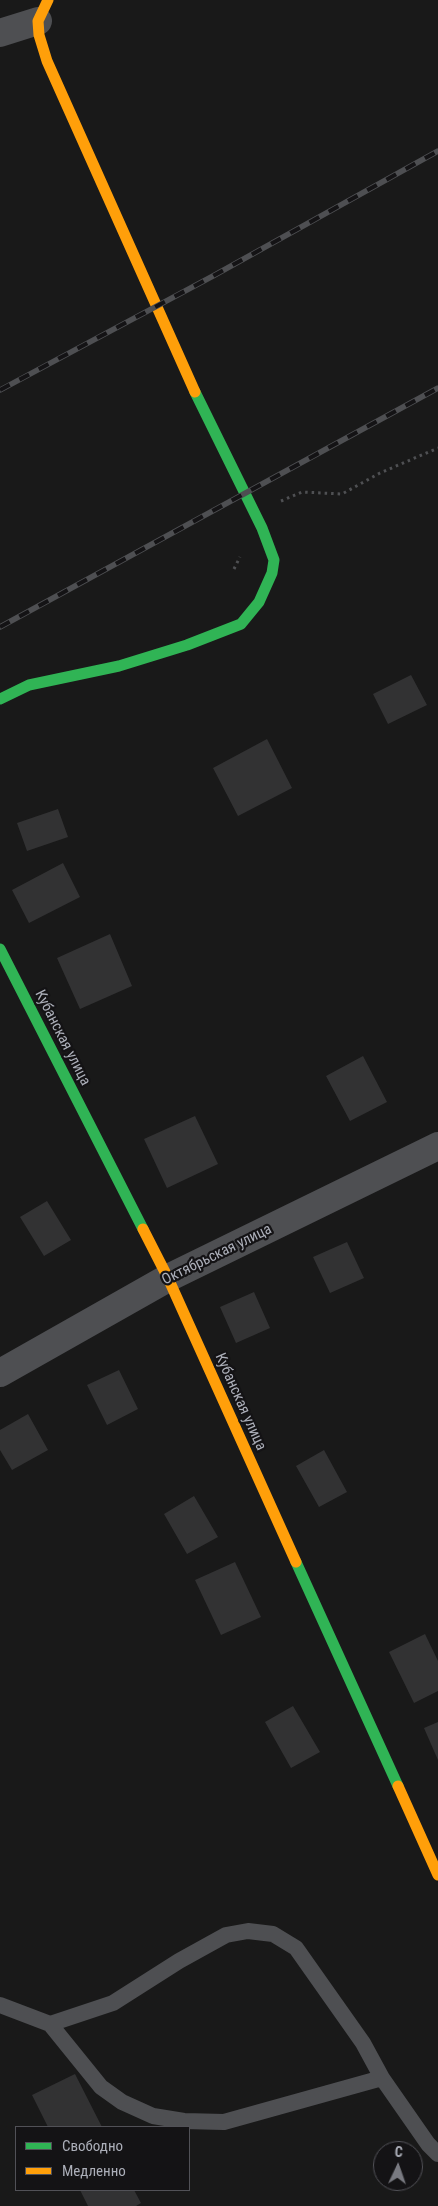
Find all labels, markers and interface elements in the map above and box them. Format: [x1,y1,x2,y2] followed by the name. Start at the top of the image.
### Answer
[30,987,94,1089] street label: Кубанская улица
[159,1221,275,1289] street label: Октябрьская улица
[210,1350,270,1454] street label: Кубанская улица
[15,2126,190,2191] legend
[62,2137,123,2155] text: Свободно
[373,2141,423,2191] north arrow
[394,2144,403,2160] text: С
[62,2162,126,2180] text: Медленно

